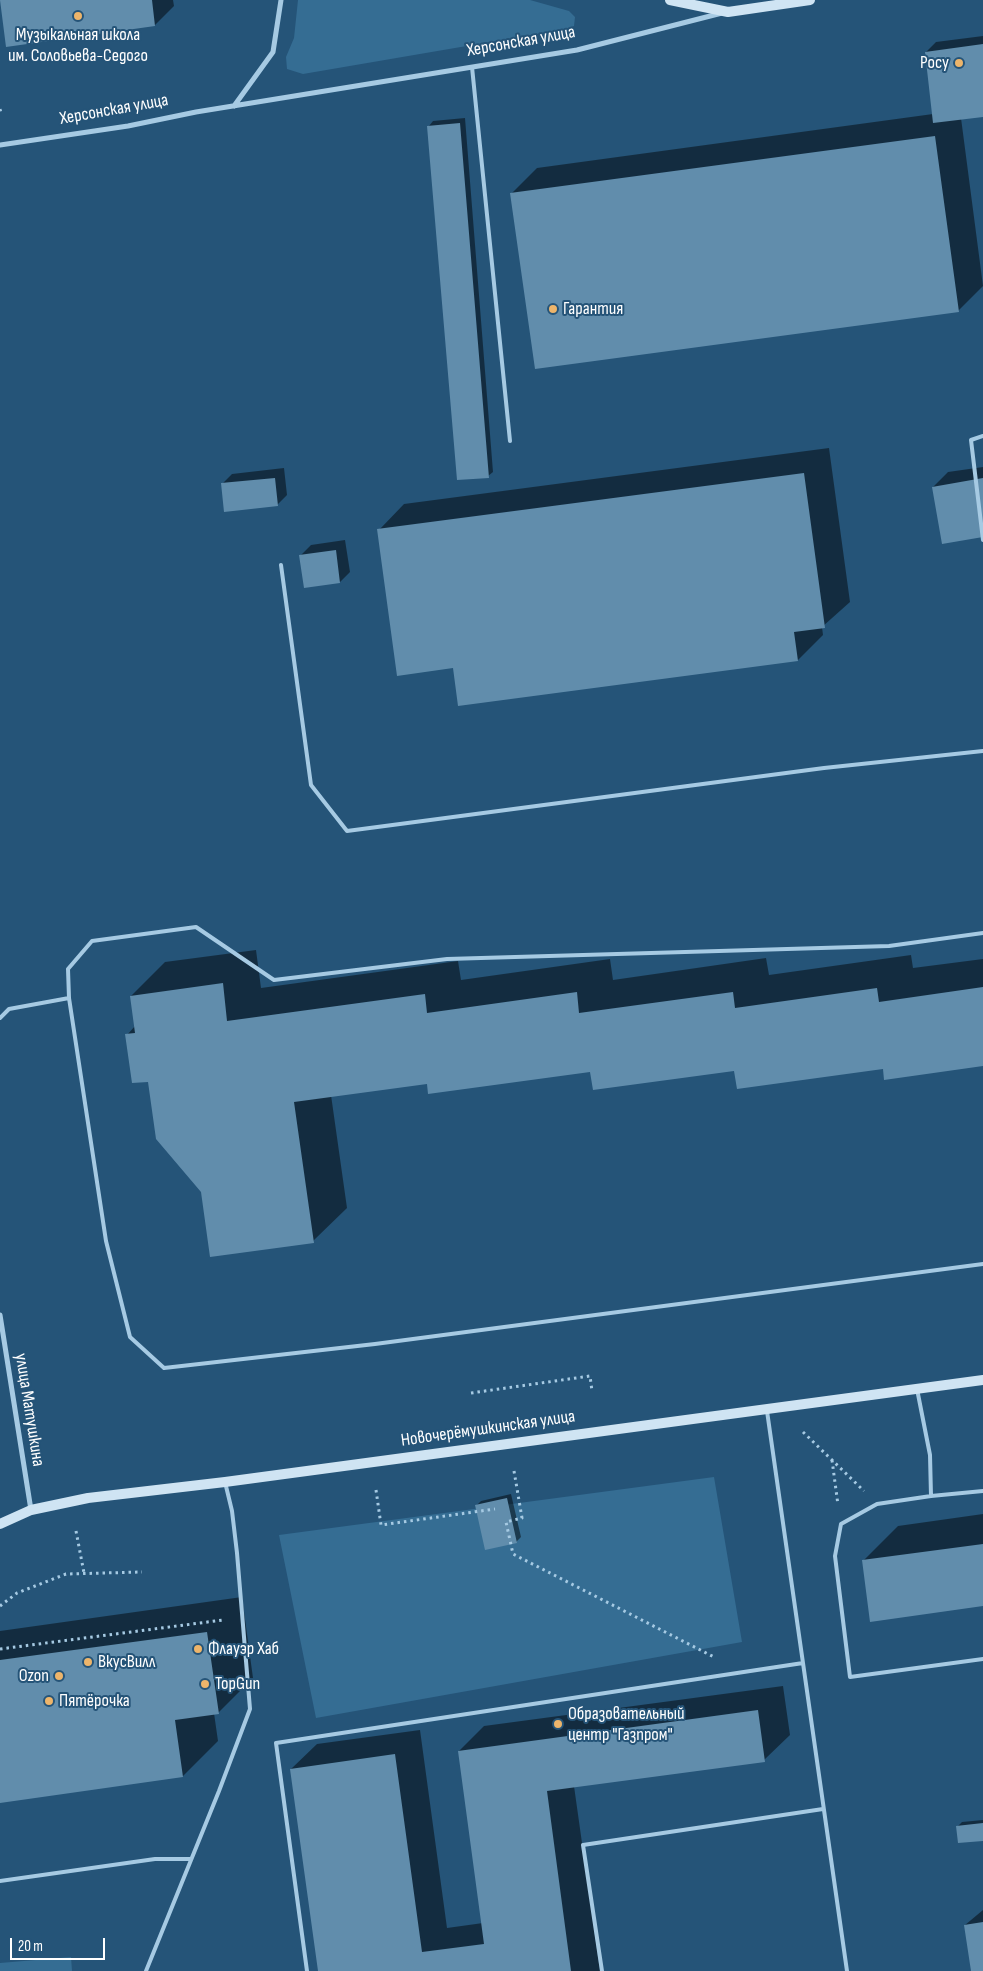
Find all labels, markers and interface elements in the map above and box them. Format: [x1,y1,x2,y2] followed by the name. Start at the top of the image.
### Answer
[72,10,84,22] marker: Музыкальная школа им. Соловьева-Седого
[465,22,577,62] street label: Херсонская улица
[8,24,148,66] place label: Музыкальная школа им. Соловьева-Седого
[920,52,949,74] place label: Росу
[953,57,965,69] marker: Росу
[58,90,170,130] street label: Херсонская улица
[563,298,623,320] place label: Гарантия
[547,303,559,315] marker: Гарантия
[9,1352,49,1468] street label: улица Матушкина
[400,1406,576,1452] street label: Новочерёмушкинская улица
[208,1638,279,1660] place label: Флауэр Хаб
[192,1643,204,1655] marker: Флауэр Хаб
[98,1651,155,1673] place label: ВкусВилл
[82,1656,94,1668] marker: ВкусВилл
[19,1665,49,1687] place label: Ozon
[53,1670,65,1682] marker: Ozon
[215,1673,260,1695] place label: TopGun
[199,1678,211,1690] marker: TopGun
[59,1690,130,1712] place label: Пятёрочка
[43,1695,55,1707] marker: Пятёрочка
[568,1703,684,1746] place label: Образовательный центр "Газпром"
[552,1718,564,1730] marker: Образовательный центр "Газпром"
[12,1928,108,1960] scale bar
[18,1937,43,1956] text: 20 m

